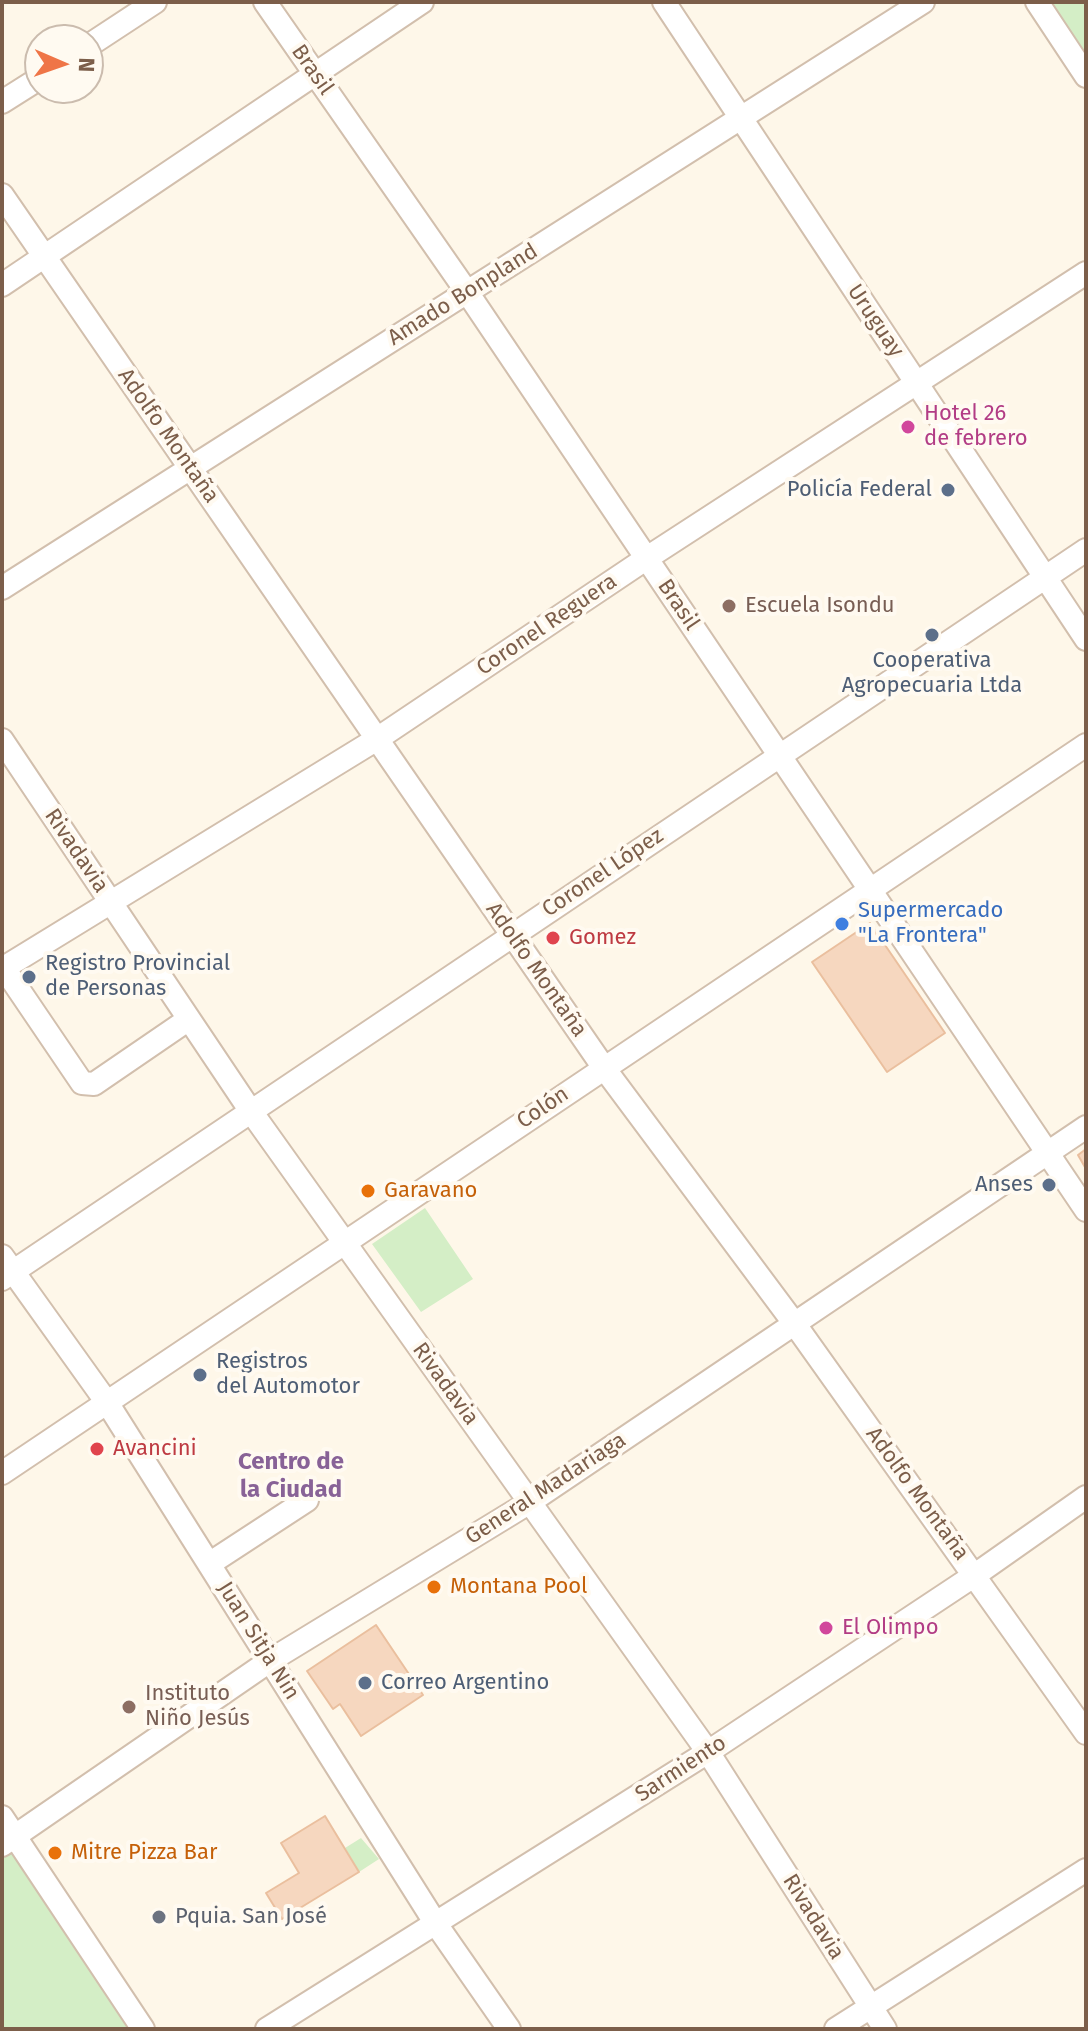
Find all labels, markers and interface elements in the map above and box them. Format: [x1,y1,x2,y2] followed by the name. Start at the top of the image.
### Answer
[24,24,104,104] north arrow
[285,40,339,100] street label: Brasil
[73,57,100,73] text: N
[383,238,543,352] street label: Amado Bonpland
[841,279,909,363] street label: Uruguay
[112,364,224,508] street label: Adolfo Montaña
[924,401,1028,452] place label: Hotel 26 de febrero
[899,418,917,436] marker: Hotel 26 de febrero
[787,477,932,503] place label: Policía Federal
[939,481,957,499] marker: Policía Federal
[472,568,622,682] street label: Coronel Reguera
[651,575,705,635] street label: Brasil
[745,593,895,619] place label: Escuela Isondu
[720,597,738,615] marker: Escuela Isondu
[923,626,941,644] marker: Cooperativa Agropecuaria Ltda
[842,648,1022,700] place label: Cooperativa Agropecuaria Ltda
[38,804,114,898] street label: Rivadavia
[537,823,669,923] street label: Coronel López
[480,898,592,1042] street label: Adolfo Montaña
[858,898,1003,950] place label: Supermercado "La Frontera"
[833,915,851,933] marker: Supermercado "La Frontera"
[569,925,636,951] place label: Gomez
[544,929,562,947] marker: Gomez
[45,951,230,1002] place label: Registro Provincial de Personas
[20,968,38,986] marker: Registro Provincial de Personas
[512,1081,574,1135] street label: Colón
[975,1172,1033,1198] place label: Anses
[1040,1176,1058,1194] marker: Anses
[384,1178,477,1204] place label: Garavano
[359,1182,377,1200] marker: Garavano
[406,1338,484,1430] street label: Rivadavia
[216,1349,360,1400] place label: Registros del Automotor
[191,1366,209,1384] marker: Registros del Automotor
[860,1422,974,1566] street label: Adolfo Montaña
[461,1427,631,1551] street label: General Madariaga
[113,1436,197,1462] place label: Avancini
[88,1440,106,1458] marker: Avancini
[238,1448,344,1504] district label: Centro de la Ciudad
[450,1574,588,1600] place label: Montana Pool
[211,1577,305,1705] street label: Juan Sitja Nin
[425,1578,443,1596] marker: Montana Pool
[842,1615,939,1641] place label: El Olimpo
[817,1619,835,1637] marker: El Olimpo
[381,1670,549,1696] place label: Correo Argentino
[356,1674,374,1692] marker: Correo Argentino
[145,1681,250,1732] place label: Instituto Niño Jesús
[120,1698,138,1716] marker: Instituto Niño Jesús
[631,1730,731,1808] street label: Sarmiento
[71,1840,217,1866] place label: Mitre Pizza Bar
[46,1844,64,1862] marker: Mitre Pizza Bar
[776,1869,850,1965] street label: Rivadavia
[175,1904,327,1930] place label: Pquia. San José
[150,1908,168,1926] marker: Pquia. San José

